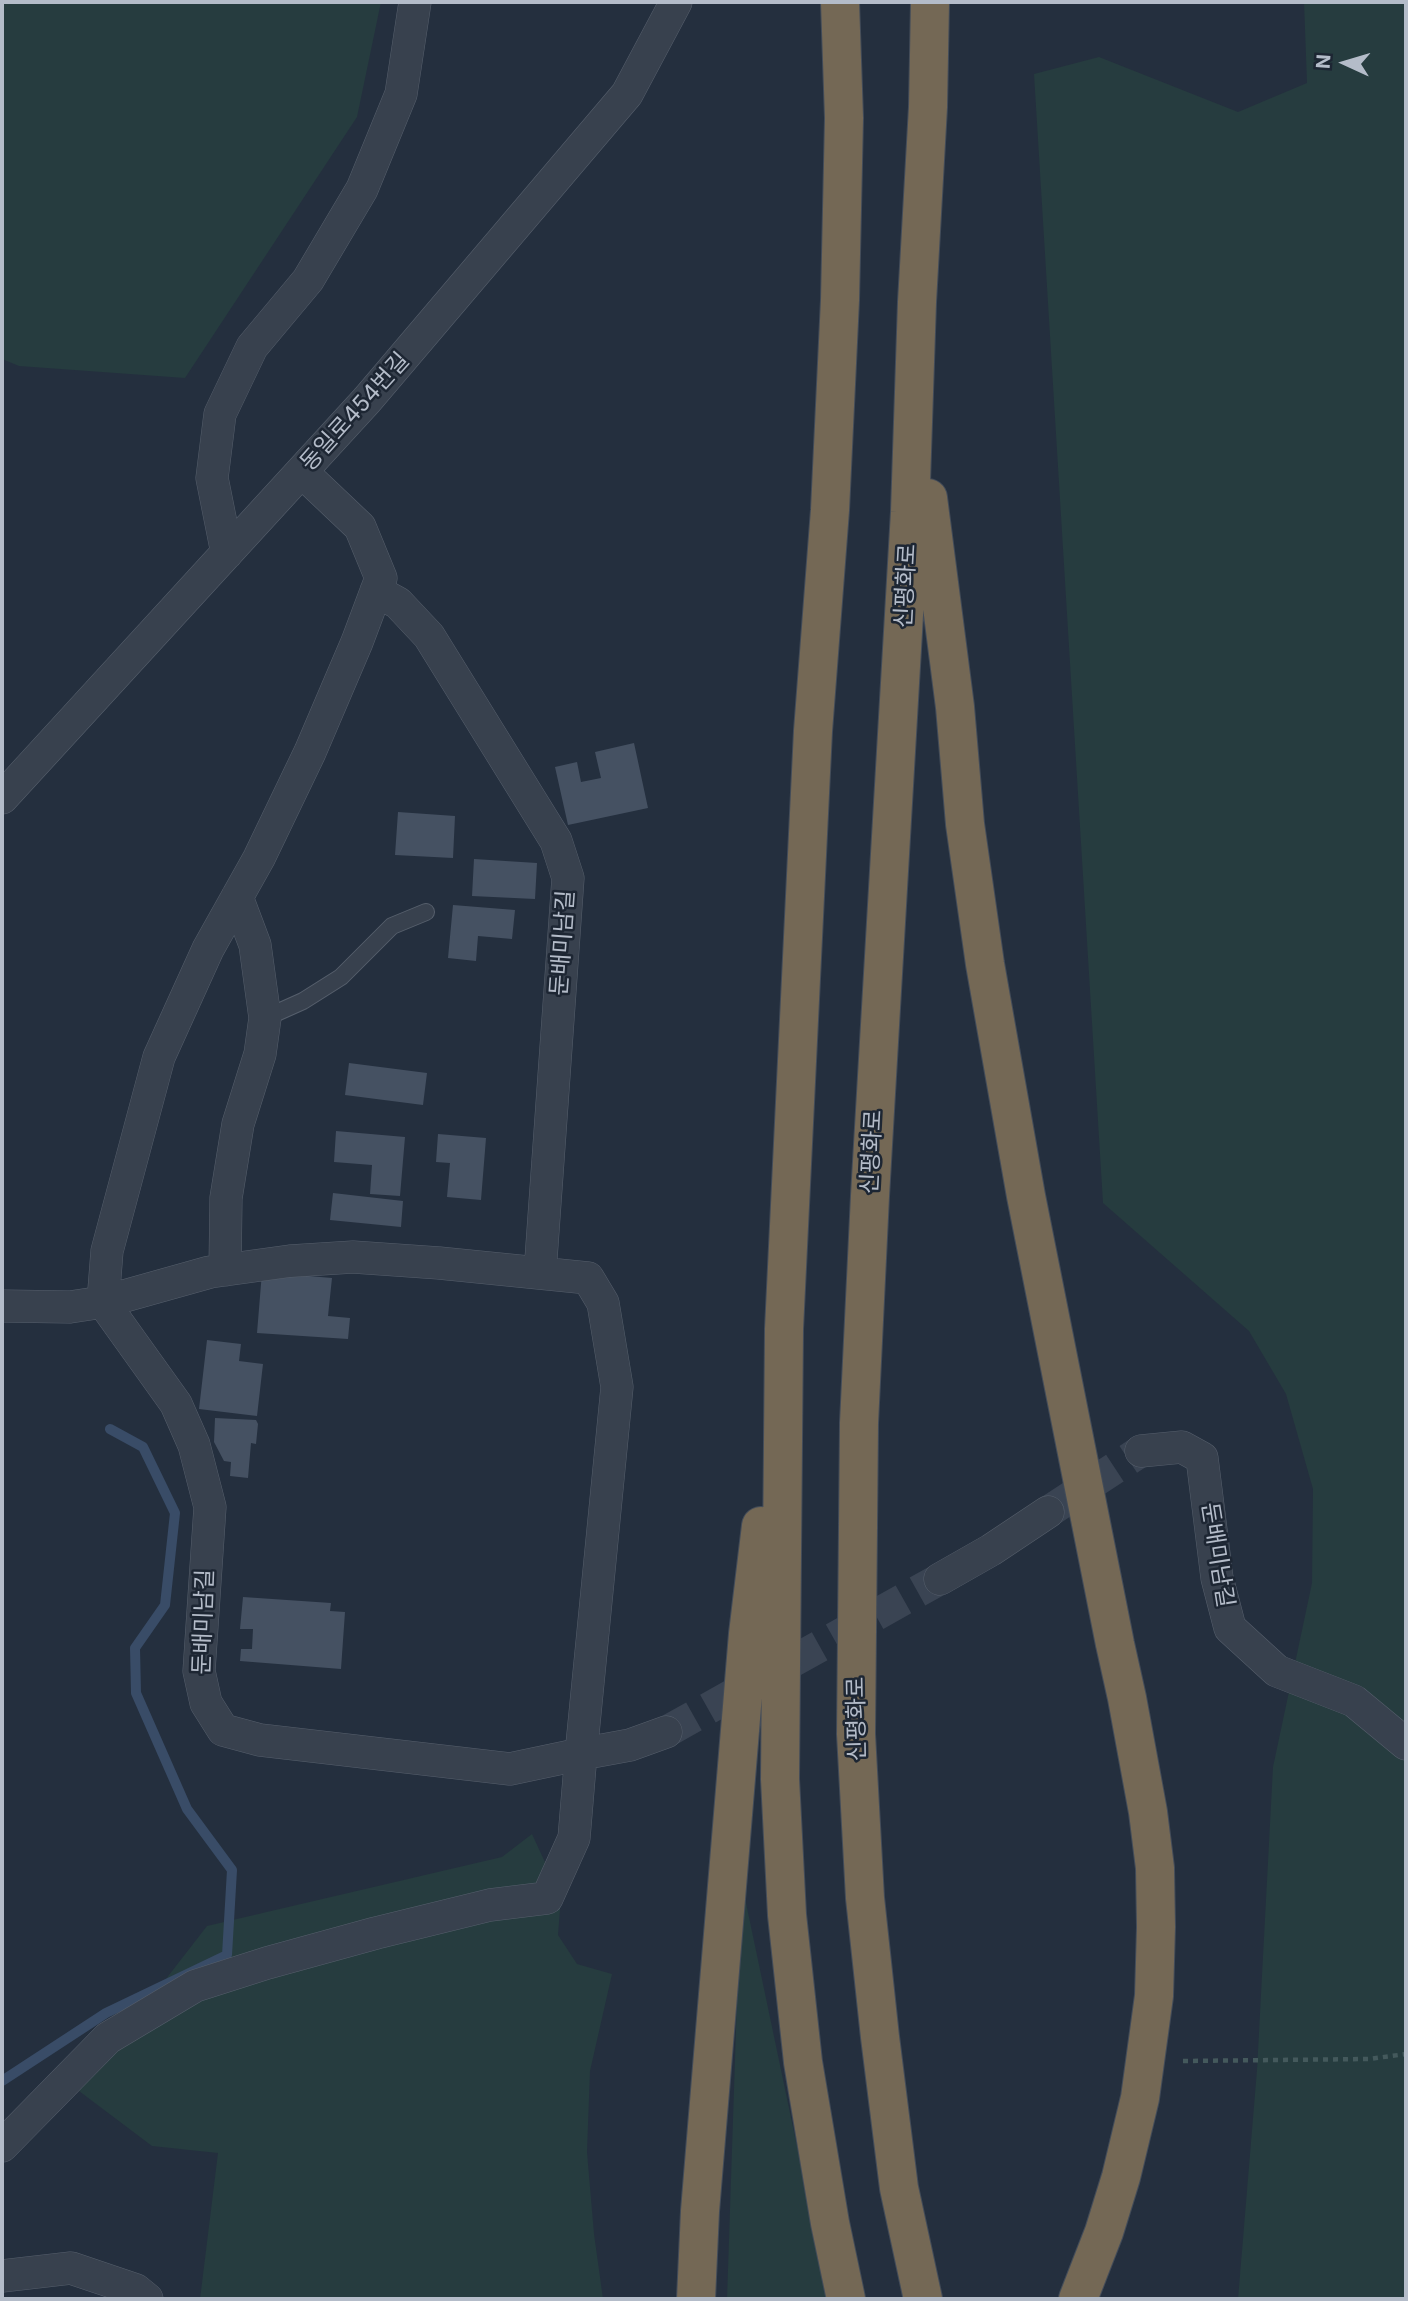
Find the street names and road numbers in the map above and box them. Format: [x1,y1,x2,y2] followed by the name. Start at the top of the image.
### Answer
[295,347,415,477] street label: 동일로454번길
[890,543,922,629] street label: 신평화로
[546,889,580,997] street label: 둔배미남길
[856,1109,888,1195] street label: 신평화로
[1195,1501,1239,1609] street label: 둔배미남길
[188,1569,220,1675] street label: 둔배미남길
[842,1676,872,1762] street label: 신평화로

